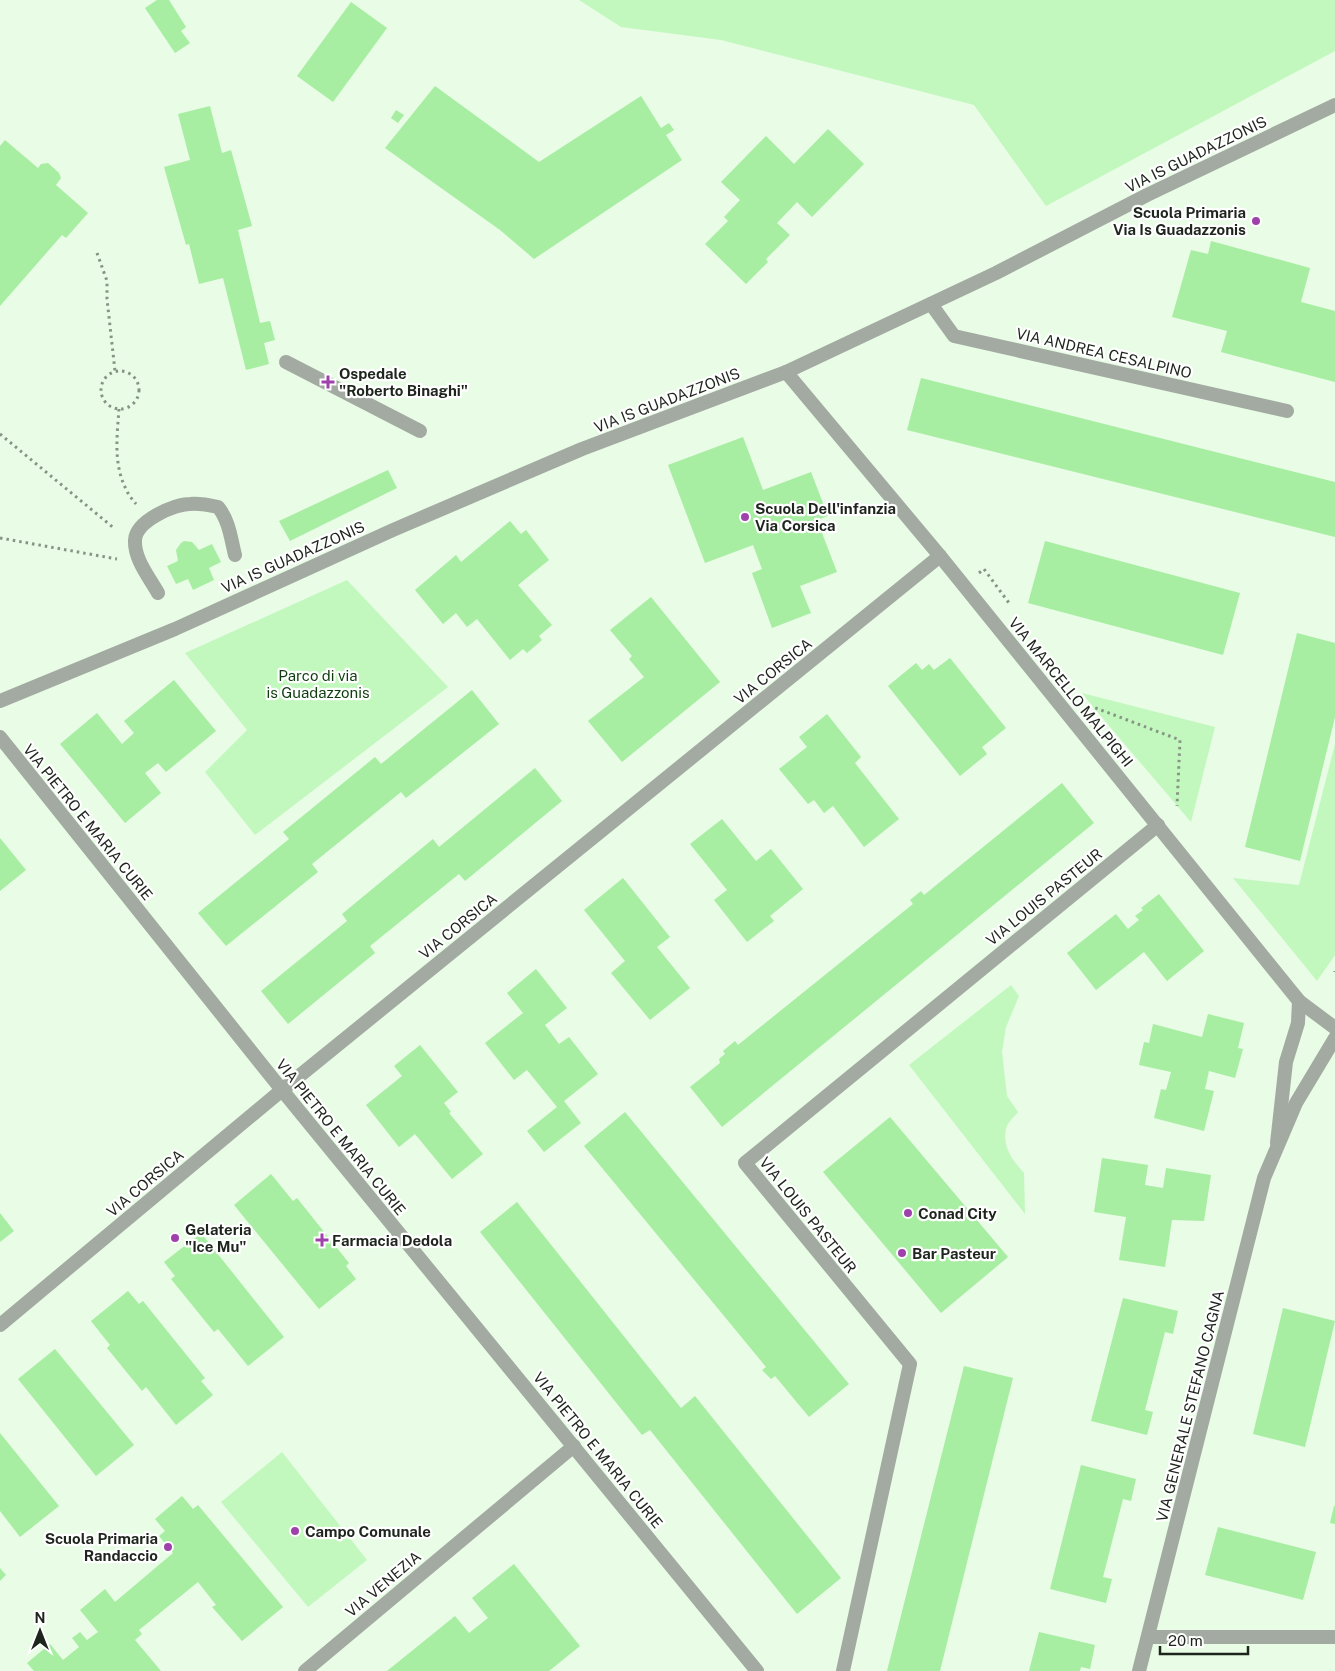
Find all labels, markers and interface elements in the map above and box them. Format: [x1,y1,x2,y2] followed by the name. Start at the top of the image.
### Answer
[1123,112,1269,196] street label: VIA IS GUADAZZONIS
[1113,204,1246,238] place label: Scuola Primaria Via Is Guadazzonis
[1250,215,1262,227] marker: Scuola Primaria Via Is Guadazzonis
[1015,325,1193,381] street label: VIA ANDREA CESALPINO
[592,364,742,436] street label: VIA IS GUADAZZONIS
[339,365,468,399] place label: Ospedale "Roberto Binaghi"
[321,375,335,389] marker: Ospedale "Roberto Binaghi"
[755,500,896,534] place label: Scuola Dell'infanzia Via Corsica
[739,511,751,523] marker: Scuola Dell'infanzia Via Corsica
[219,518,367,596] street label: VIA IS GUADAZZONIS
[1006,614,1136,770] street label: VIA MARCELLO MALPIGHI
[731,634,815,707] street label: VIA CORSICA
[266,667,370,701] park label: Parco di via is Guadazzonis
[20,741,156,903] street label: VIA PIETRO E MARIA CURIE
[983,845,1105,949] street label: VIA LOUIS PASTEUR
[416,889,500,962] street label: VIA CORSICA
[273,1056,409,1218] street label: VIA PIETRO E MARIA CURIE
[103,1146,187,1220] street label: VIA CORSICA
[756,1154,860,1276] street label: VIA LOUIS PASTEUR
[918,1205,997,1222] place label: Conad City
[902,1207,914,1219] marker: Conad City
[185,1221,251,1255] place label: Gelateria "Ice Mu"
[169,1232,181,1244] marker: Gelateria "Ice Mu"
[332,1232,452,1249] place label: Farmacia Dedola
[316,1234,328,1246] marker: Farmacia Dedola
[912,1245,996,1262] place label: Bar Pasteur
[896,1247,908,1259] marker: Bar Pasteur
[1153,1288,1227,1524] street label: VIA GENERALE STEFANO CAGNA
[530,1369,666,1531] street label: VIA PIETRO E MARIA CURIE
[305,1523,431,1540] place label: Campo Comunale
[289,1525,301,1537] marker: Campo Comunale
[45,1530,158,1564] place label: Scuola Primaria Randaccio
[162,1541,174,1553] marker: Scuola Primaria Randaccio
[342,1547,424,1620] street label: VIA VENEZIA
[15,1606,65,1656] north arrow
[35,1610,45,1626] text: N
[1160,1624,1248,1656] scale bar
[1168,1632,1203,1649] text: 20 m

